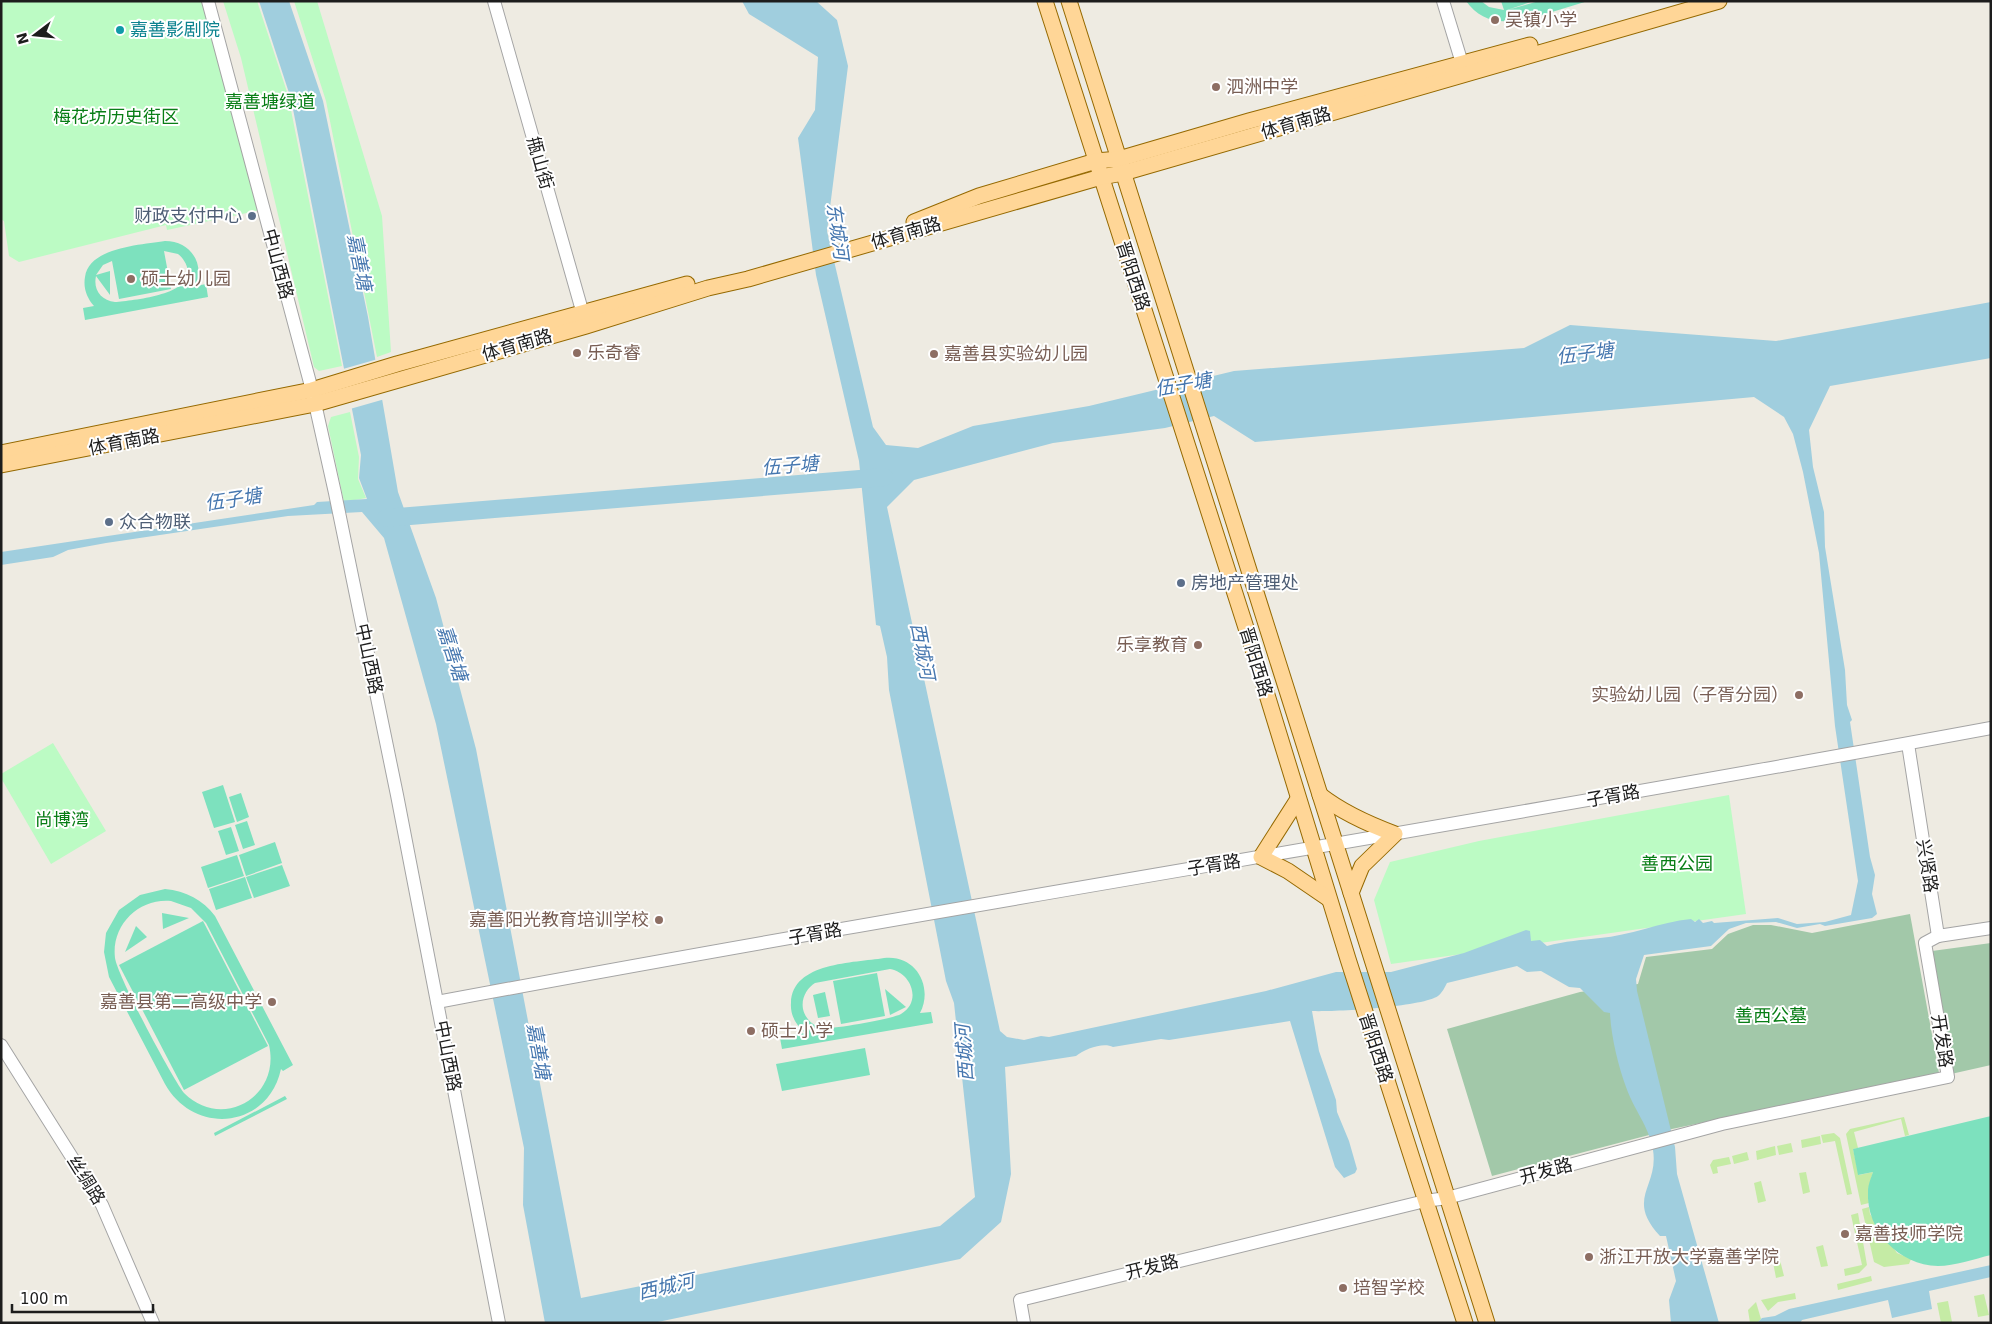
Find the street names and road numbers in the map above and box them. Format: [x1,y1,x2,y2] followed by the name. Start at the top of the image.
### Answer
[1258,103,1333,143] street label: 体育南路
[523,134,558,192] street label: 甁山街
[868,213,943,253] street label: 体育南路
[259,226,298,301] street label: 中山西路
[1112,238,1155,313] street label: 晋阳西路
[479,325,554,365] street label: 体育南路
[87,424,161,459] street label: 体育南路
[352,621,387,696] street label: 中山西路
[1236,624,1277,699] street label: 晋阳西路
[1585,780,1641,811] street label: 子胥路
[1913,838,1942,894] street label: 兴贤路
[1186,850,1242,879] street label: 子胥路
[787,918,843,949] street label: 子胥路
[1355,1010,1398,1085] street label: 晋阳西路
[1928,1013,1957,1069] street label: 开发路
[431,1019,466,1093] street label: 中山西路
[63,1151,110,1208] street label: 丝绸路
[1517,1153,1575,1188] street label: 开发路
[1123,1250,1181,1283] street label: 开发路

